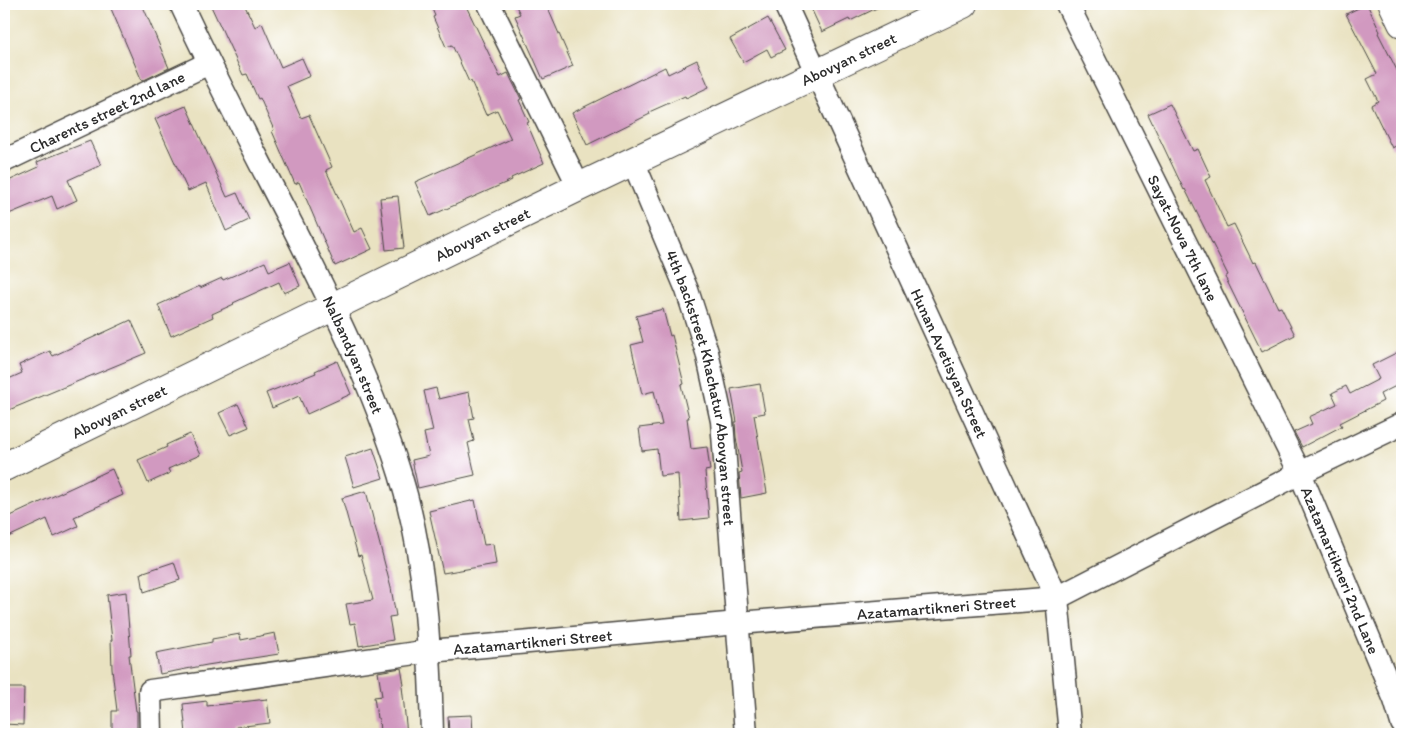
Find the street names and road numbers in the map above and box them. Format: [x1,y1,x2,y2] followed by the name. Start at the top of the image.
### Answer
[798,28,899,90] street label: Abovyan street
[26,67,188,158] street label: Charents street 2nd lane
[1143,172,1222,304] street label: Sayat-Nova 7th lane
[432,203,533,266] street label: Abovyan street
[661,248,739,526] street label: 4th backstreet Khachatur Abovyan street
[907,286,991,441] street label: Hunan Avetisyan Street
[319,293,387,417] street label: Nalbandyan street
[69,380,170,443] street label: Abovyan street
[1297,484,1384,657] street label: Azatamartikneri 2nd Lane
[856,592,1017,624] street label: Azatamartikneri Street
[453,625,613,659] street label: Azatamartikneri Street

